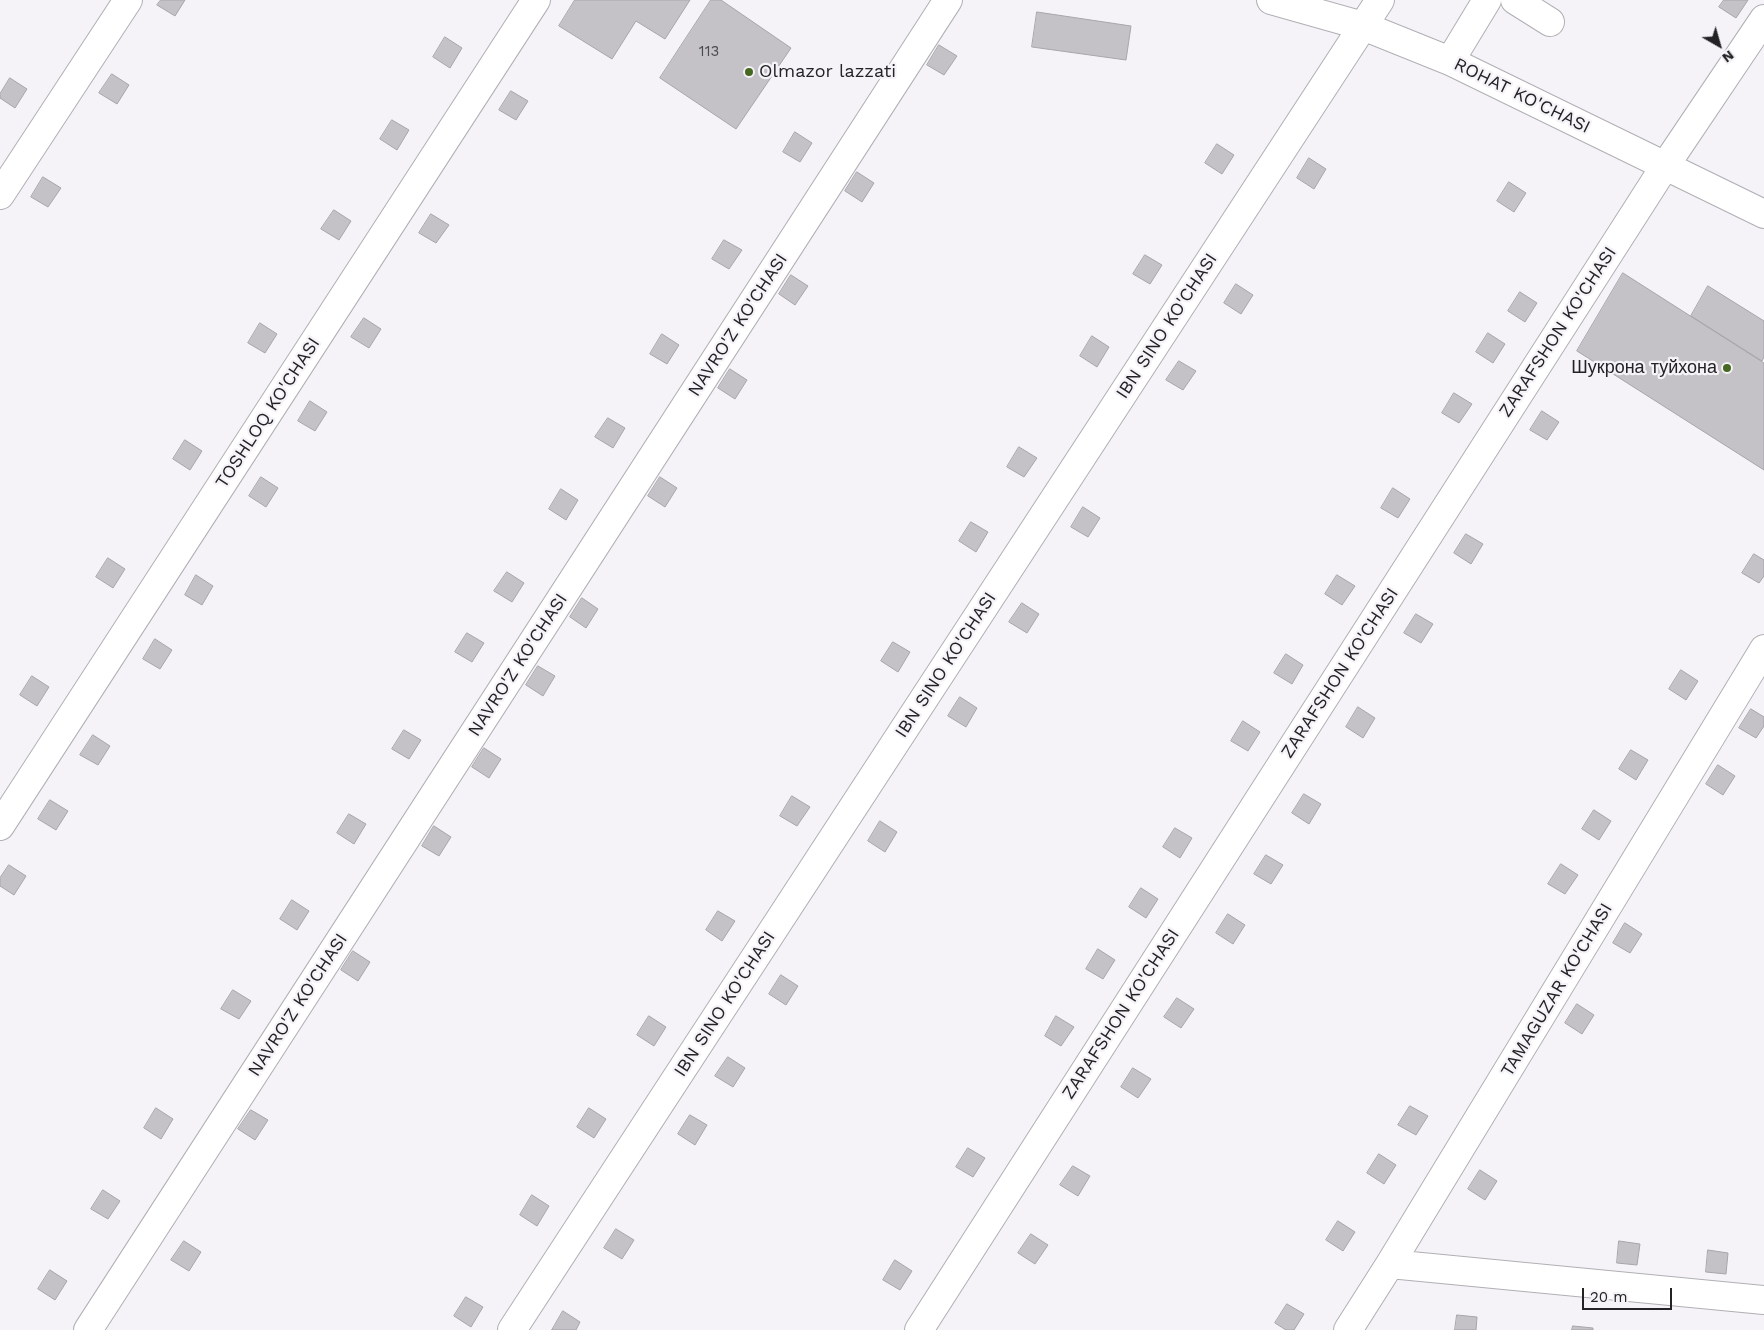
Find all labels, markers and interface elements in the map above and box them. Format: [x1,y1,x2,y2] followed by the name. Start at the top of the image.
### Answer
[1694,20,1744,70] north arrow
[699,43,719,61] house number: 113
[1719,47,1737,66] text: N
[1450,54,1594,138] street label: ROHAT KO'CHASI
[759,61,896,83] place label: Olmazor lazzati
[743,66,755,78] marker: Olmazor lazzati
[1495,243,1621,421] street label: ZARAFSHON KO'CHASI
[1112,249,1222,403] street label: IBN SINO KO'CHASI
[684,250,792,400] street label: NAVRO'Z KO'CHASI
[211,334,325,492] street label: TOSHLOQ KO'CHASI
[1571,357,1717,379] place label: Шукрона туйхона
[1721,362,1733,374] marker: Шукрона туйхона
[1277,584,1403,762] street label: ZARAFSHON KO'CHASI
[891,588,1001,742] street label: IBN SINO KO'CHASI
[464,590,572,740] street label: NAVRO'Z KO'CHASI
[1497,899,1617,1081] street label: TAMAGUZAR KO'CHASI
[1058,925,1184,1103] street label: ZARAFSHON KO'CHASI
[670,927,780,1081] street label: IBN SINO KO'CHASI
[244,930,352,1080] street label: NAVRO'Z KO'CHASI
[1584,1278,1674,1310] scale bar
[1590,1288,1628,1306] text: 20 m

